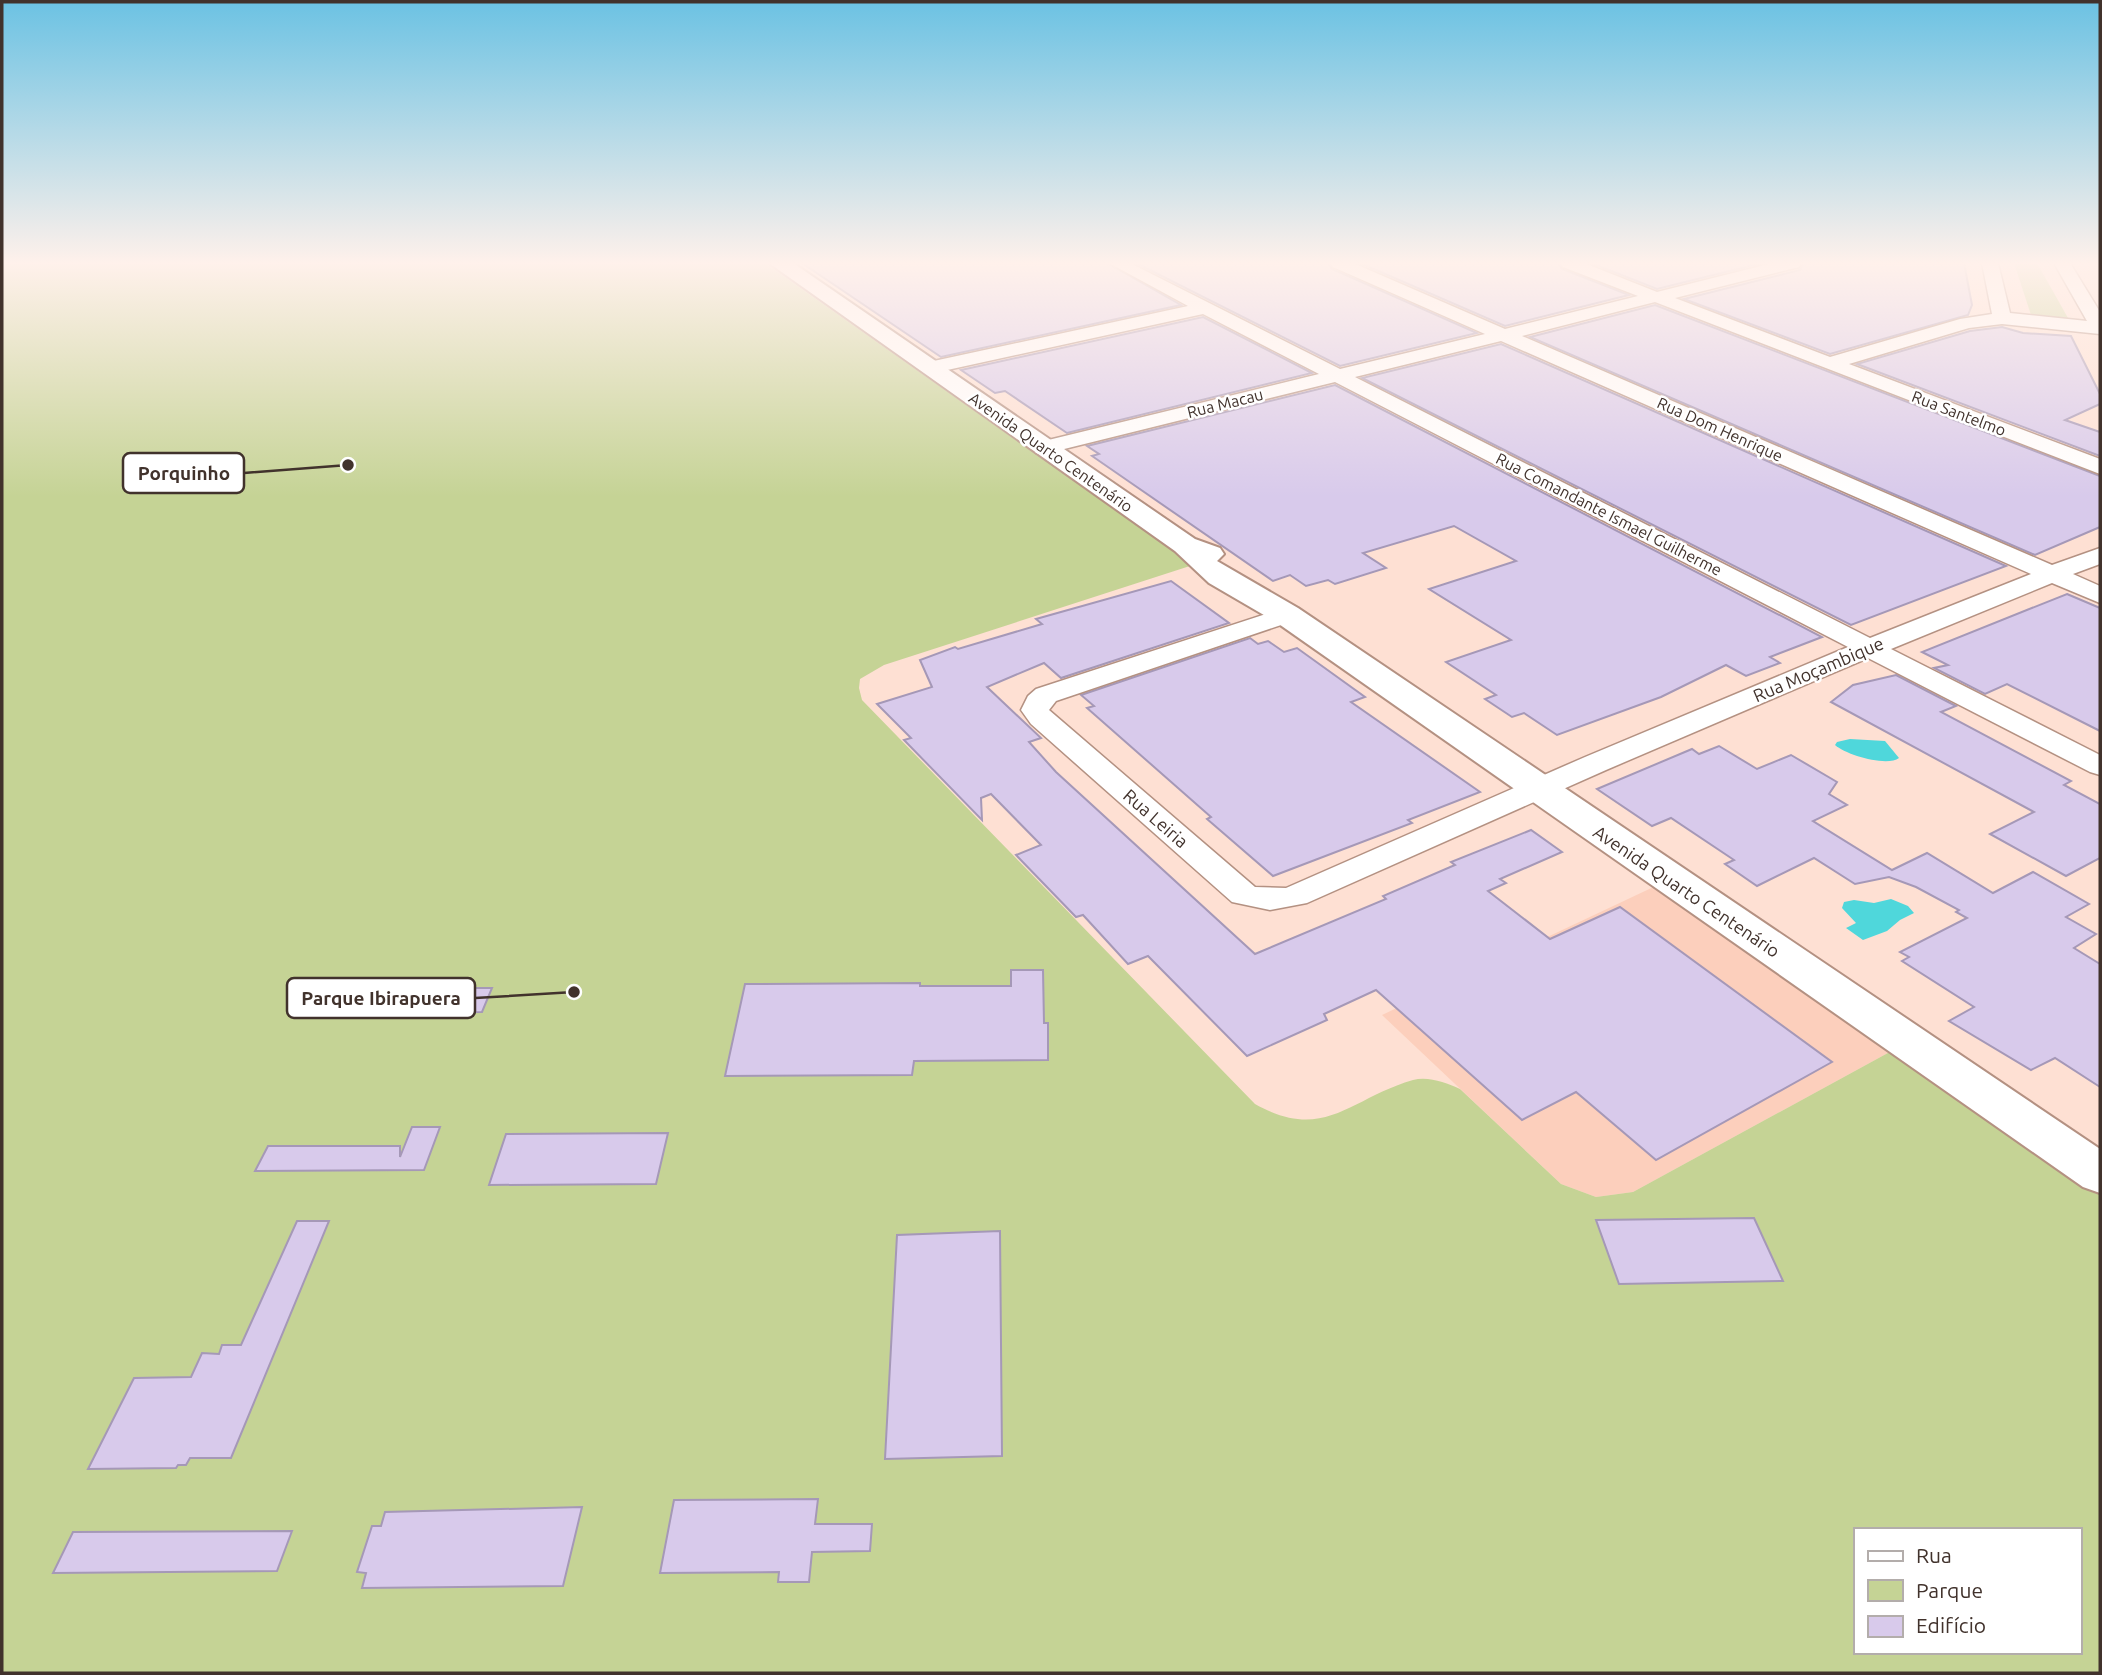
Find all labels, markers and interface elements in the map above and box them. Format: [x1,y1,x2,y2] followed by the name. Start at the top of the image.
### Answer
[1185,385,1265,421] street label: Rua Macau
[1909,387,2009,439] street label: Rua Santelmo
[966,388,1136,516] street label: Avenida Quarto Centenário
[1654,393,1786,465] street label: Rua Dom Henrique
[1493,449,1725,579] street label: Rua Comandante Ismael Guilherme
[123,453,244,493] callout: Porquinho
[138,462,230,484] text: Porquinho
[1750,632,1886,706] street label: Rua Moçambique
[1120,785,1192,851] street label: Rua Leiria
[1590,821,1784,962] street label: Avenida Quarto Centenário
[287,978,475,1018] callout: Parque Ibirapuera
[301,987,461,1009] text: Parque Ibirapuera
[1854,1528,2081,1654] legend
[1916,1543,1952,1567] text: Rua
[1916,1578,1983,1602] text: Parque
[1916,1613,1986,1637] text: Edifício

